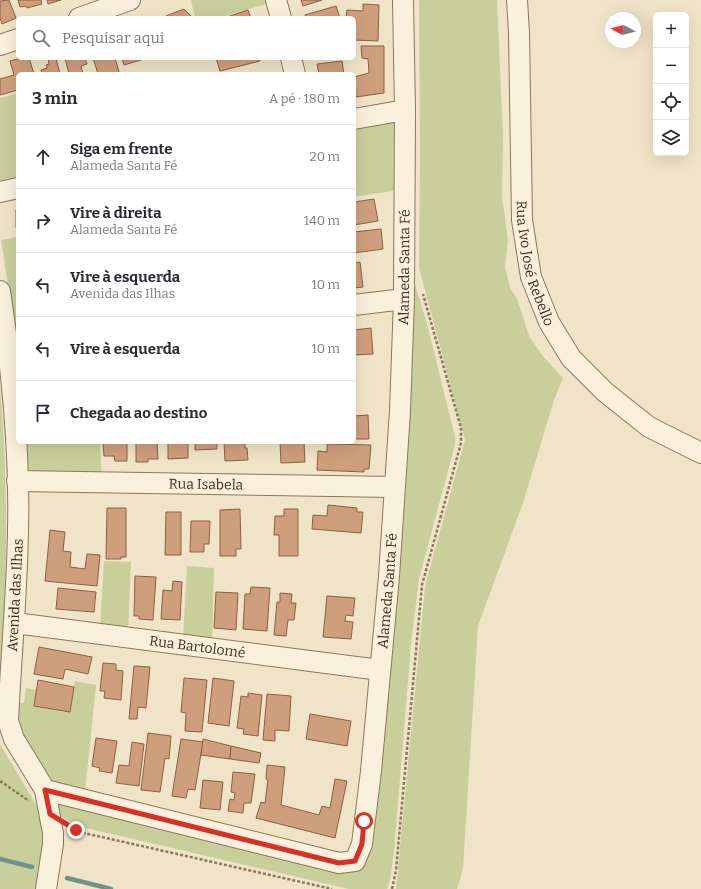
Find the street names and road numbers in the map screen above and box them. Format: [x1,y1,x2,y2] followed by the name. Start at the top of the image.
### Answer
[513,200,558,328] street label: Rua Ivo José Rebello
[395,209,413,326] street label: Alameda Santa Fé
[169,475,244,494] street label: Rua Isabela
[374,532,401,649] street label: Alameda Santa Fé
[4,538,27,652] street label: Avenida das Ilhas
[148,632,247,662] street label: Rua Bartolomé

